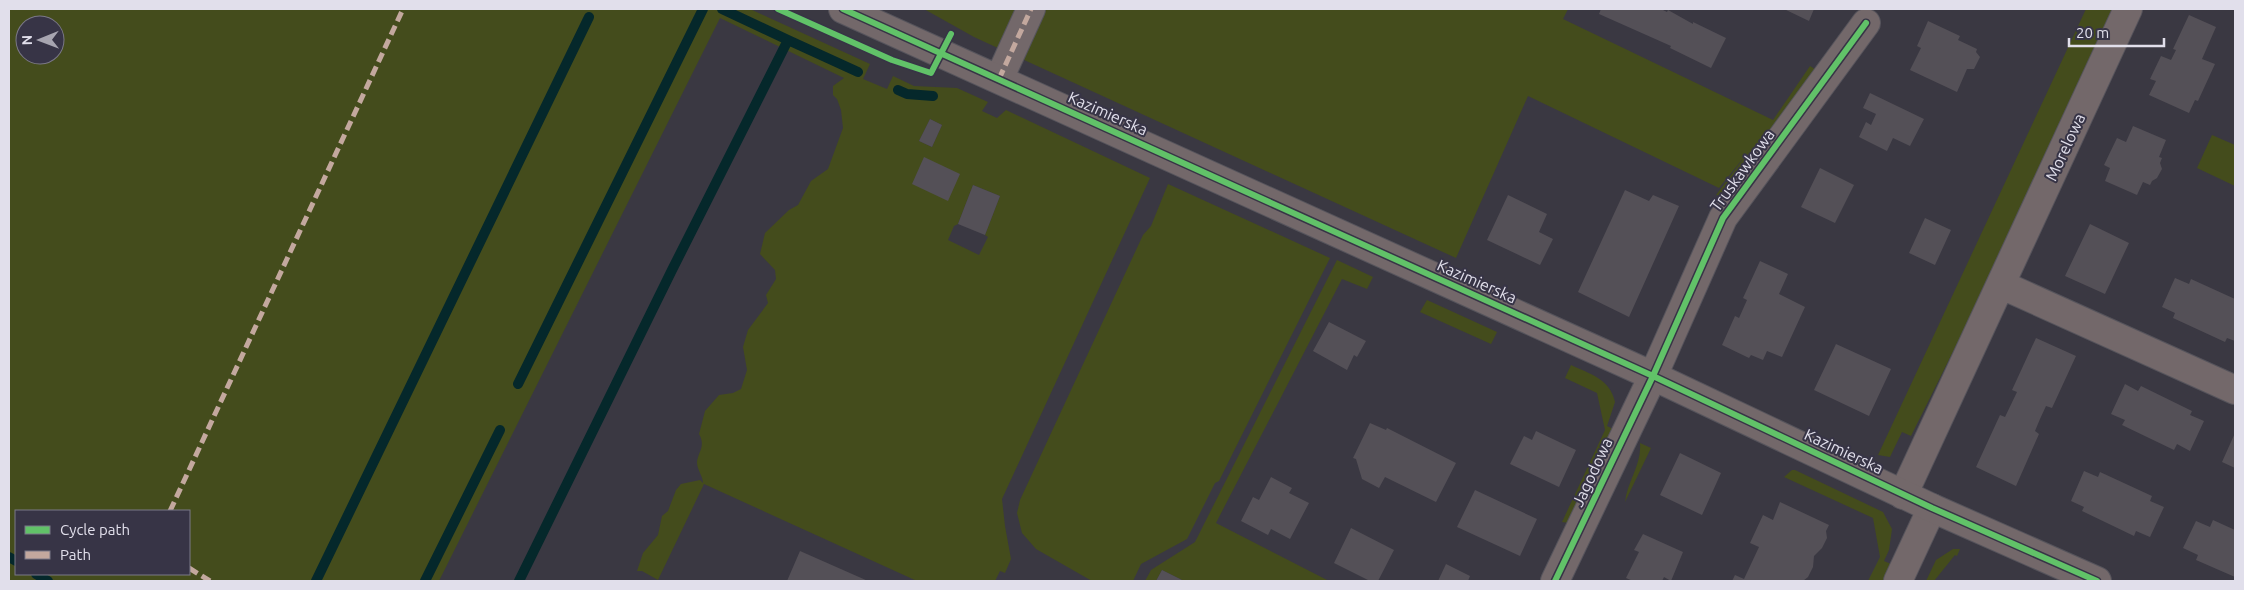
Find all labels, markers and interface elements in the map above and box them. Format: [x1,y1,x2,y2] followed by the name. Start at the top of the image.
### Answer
[15,15,65,65] north arrow
[2069,15,2164,47] scale bar
[2076,24,2109,41] text: 20 m
[19,35,35,46] text: N
[1065,87,1151,139] street label: Kazimierska
[2042,110,2088,184] street label: Morelowa
[1706,126,1778,214] street label: Truskawkowa
[1434,255,1520,307] street label: Kazimierska
[1802,425,1886,477] street label: Kazimierska
[1568,435,1616,509] street label: Jagodowa
[15,510,190,575] legend
[60,521,130,538] text: Cycle path
[60,546,91,563] text: Path

